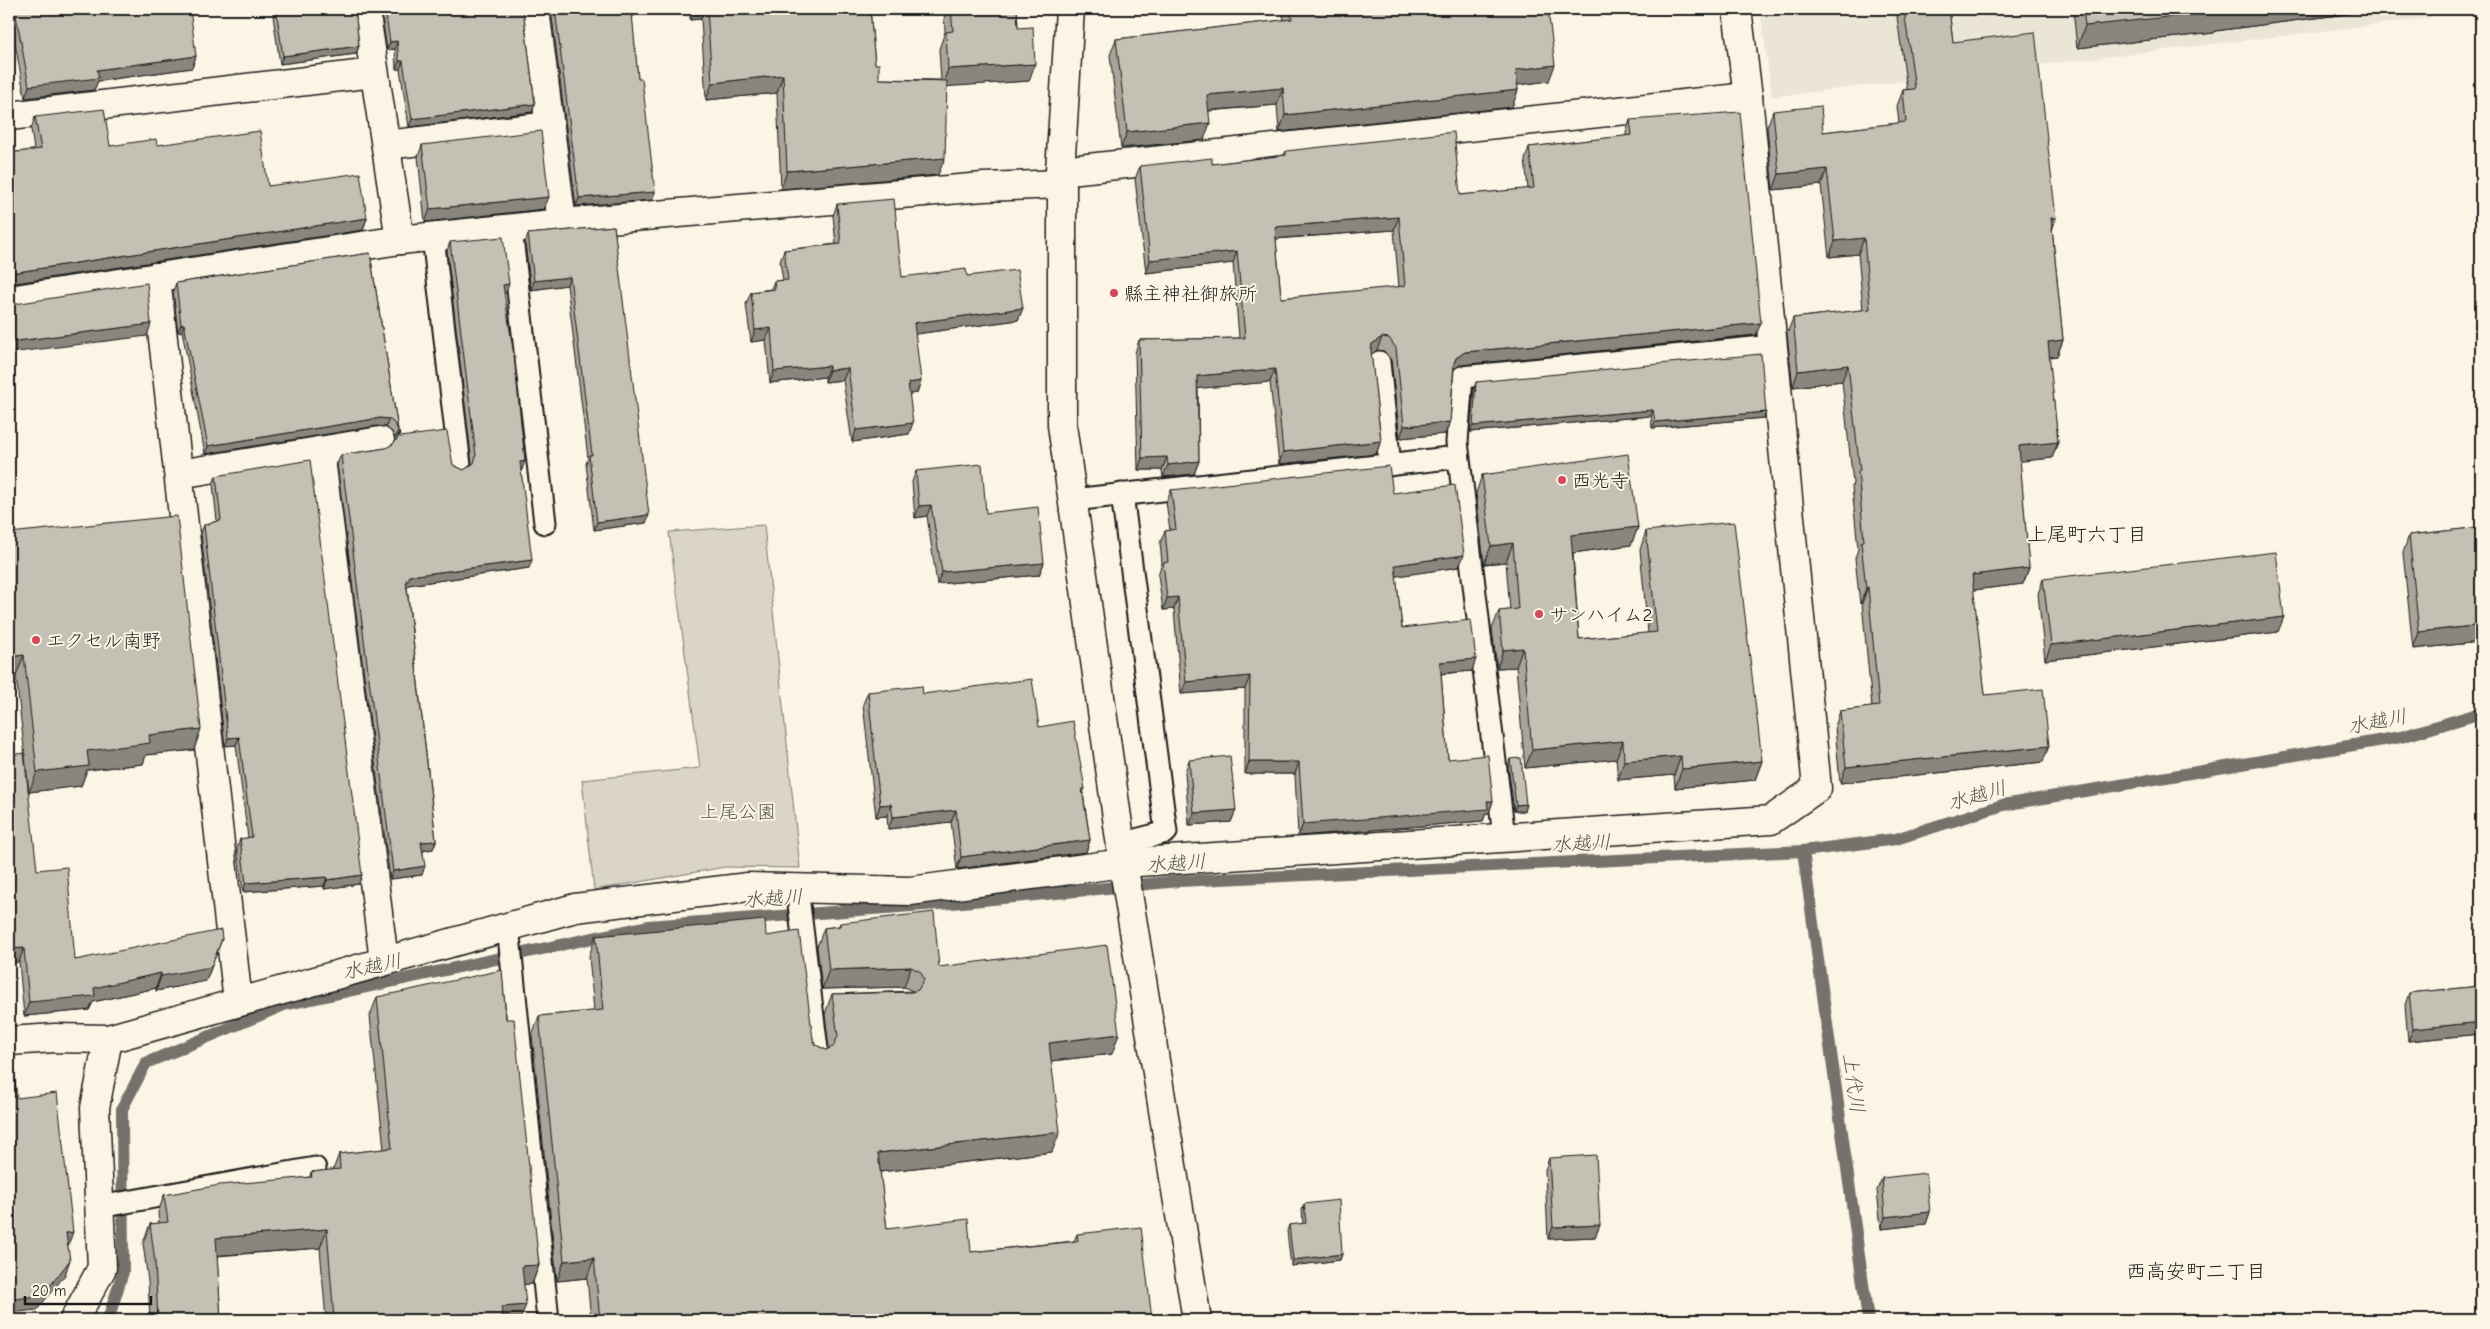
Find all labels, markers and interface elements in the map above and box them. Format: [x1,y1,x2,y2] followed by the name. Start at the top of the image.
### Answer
[1124,283,1257,305] place label: 縣主神社御旅所
[1108,287,1120,299] marker: 縣主神社御旅所
[1572,470,1629,492] place label: 西光寺
[1556,474,1568,486] marker: 西光寺
[2027,523,2147,546] district label: 上尾町六丁目
[1549,604,1652,626] place label: サンハイム2
[1533,608,1545,620] marker: サンハイム2
[46,630,161,652] place label: エクセル南野
[30,634,42,646] marker: エクセル南野
[2345,704,2409,739] water label: 水越川
[1945,776,2009,815] water label: 水越川
[700,801,776,823] park label: 上尾公園
[1550,830,1612,857] water label: 水越川
[1145,850,1207,877] water label: 水越川
[742,885,804,912] water label: 水越川
[340,949,404,984] water label: 水越川
[1838,1052,1869,1114] water label: 上代川
[2126,1260,2266,1283] district label: 西高安町二丁目
[25,1274,151,1306] scale bar
[32,1282,66,1300] text: 20 m

